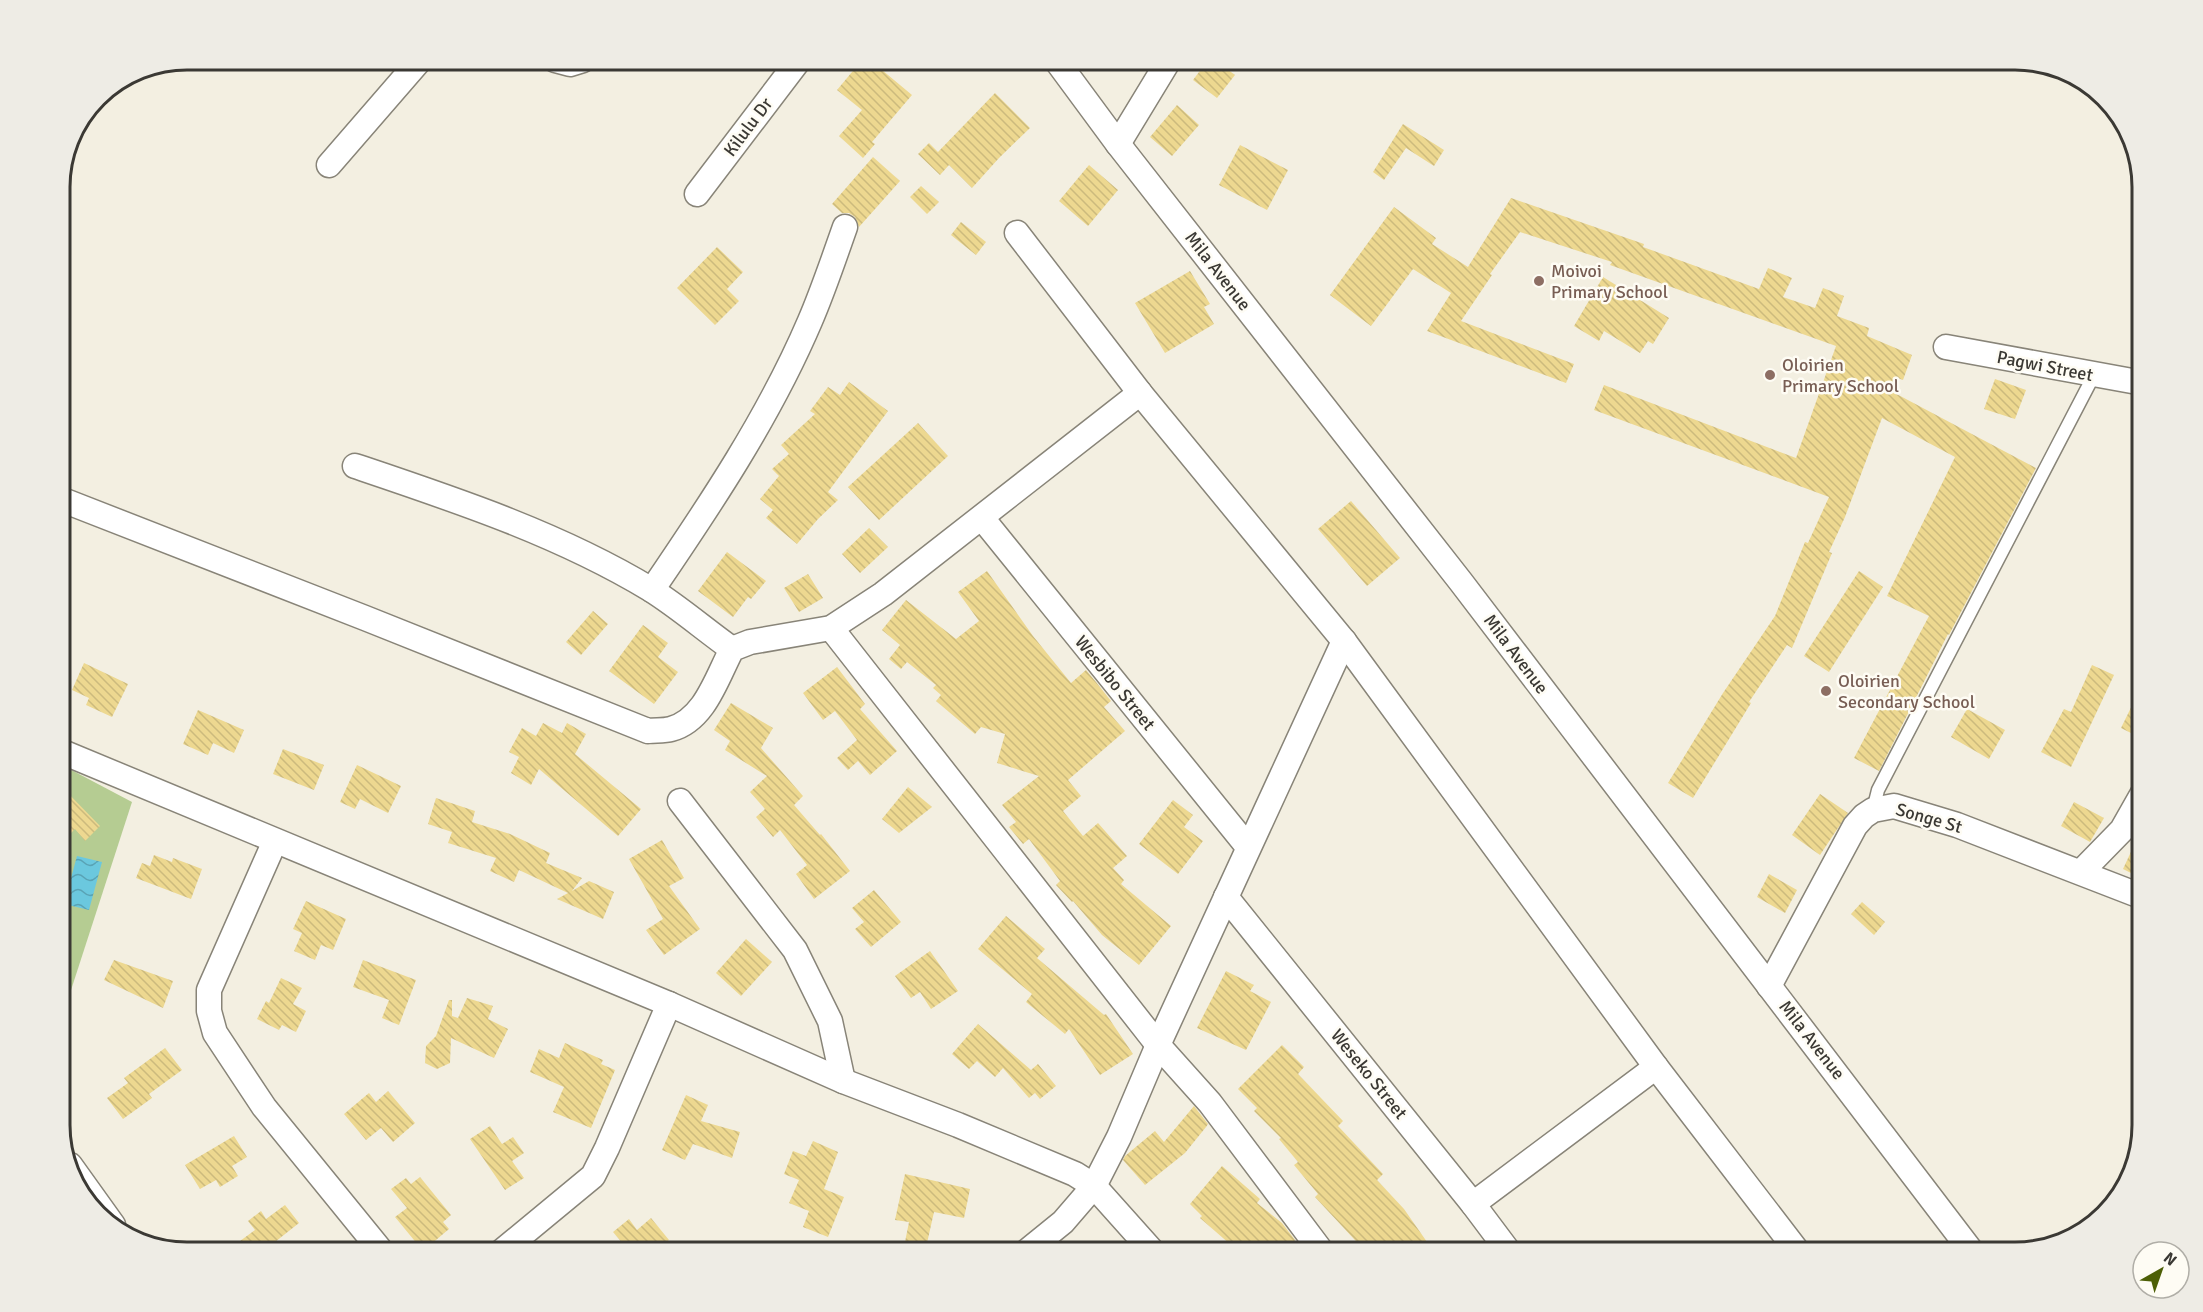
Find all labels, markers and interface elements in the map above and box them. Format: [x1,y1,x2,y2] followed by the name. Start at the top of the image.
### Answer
[719,93,777,161] street label: Kilulu Dr
[1180,227,1256,315] street label: Mila Avenue
[1551,260,1668,303] place label: Moivoi Primary School
[1532,274,1546,288] marker: Moivoi Primary School
[1995,346,2095,386] street label: Pagwi Street
[1782,354,1899,397] place label: Oloirien Primary School
[1763,368,1777,382] marker: Oloirien Primary School
[1479,610,1553,698] street label: Mila Avenue
[1070,631,1160,735] street label: Wesbibo Street
[1838,670,1975,713] place label: Oloirien Secondary School
[1819,684,1833,698] marker: Oloirien Secondary School
[1893,798,1965,838] street label: Songe St
[1774,996,1850,1084] street label: Mila Avenue
[1326,1025,1412,1123] street label: Weseko Street
[2131,1240,2191,1300] north arrow
[2159,1248,2181,1271] text: N

